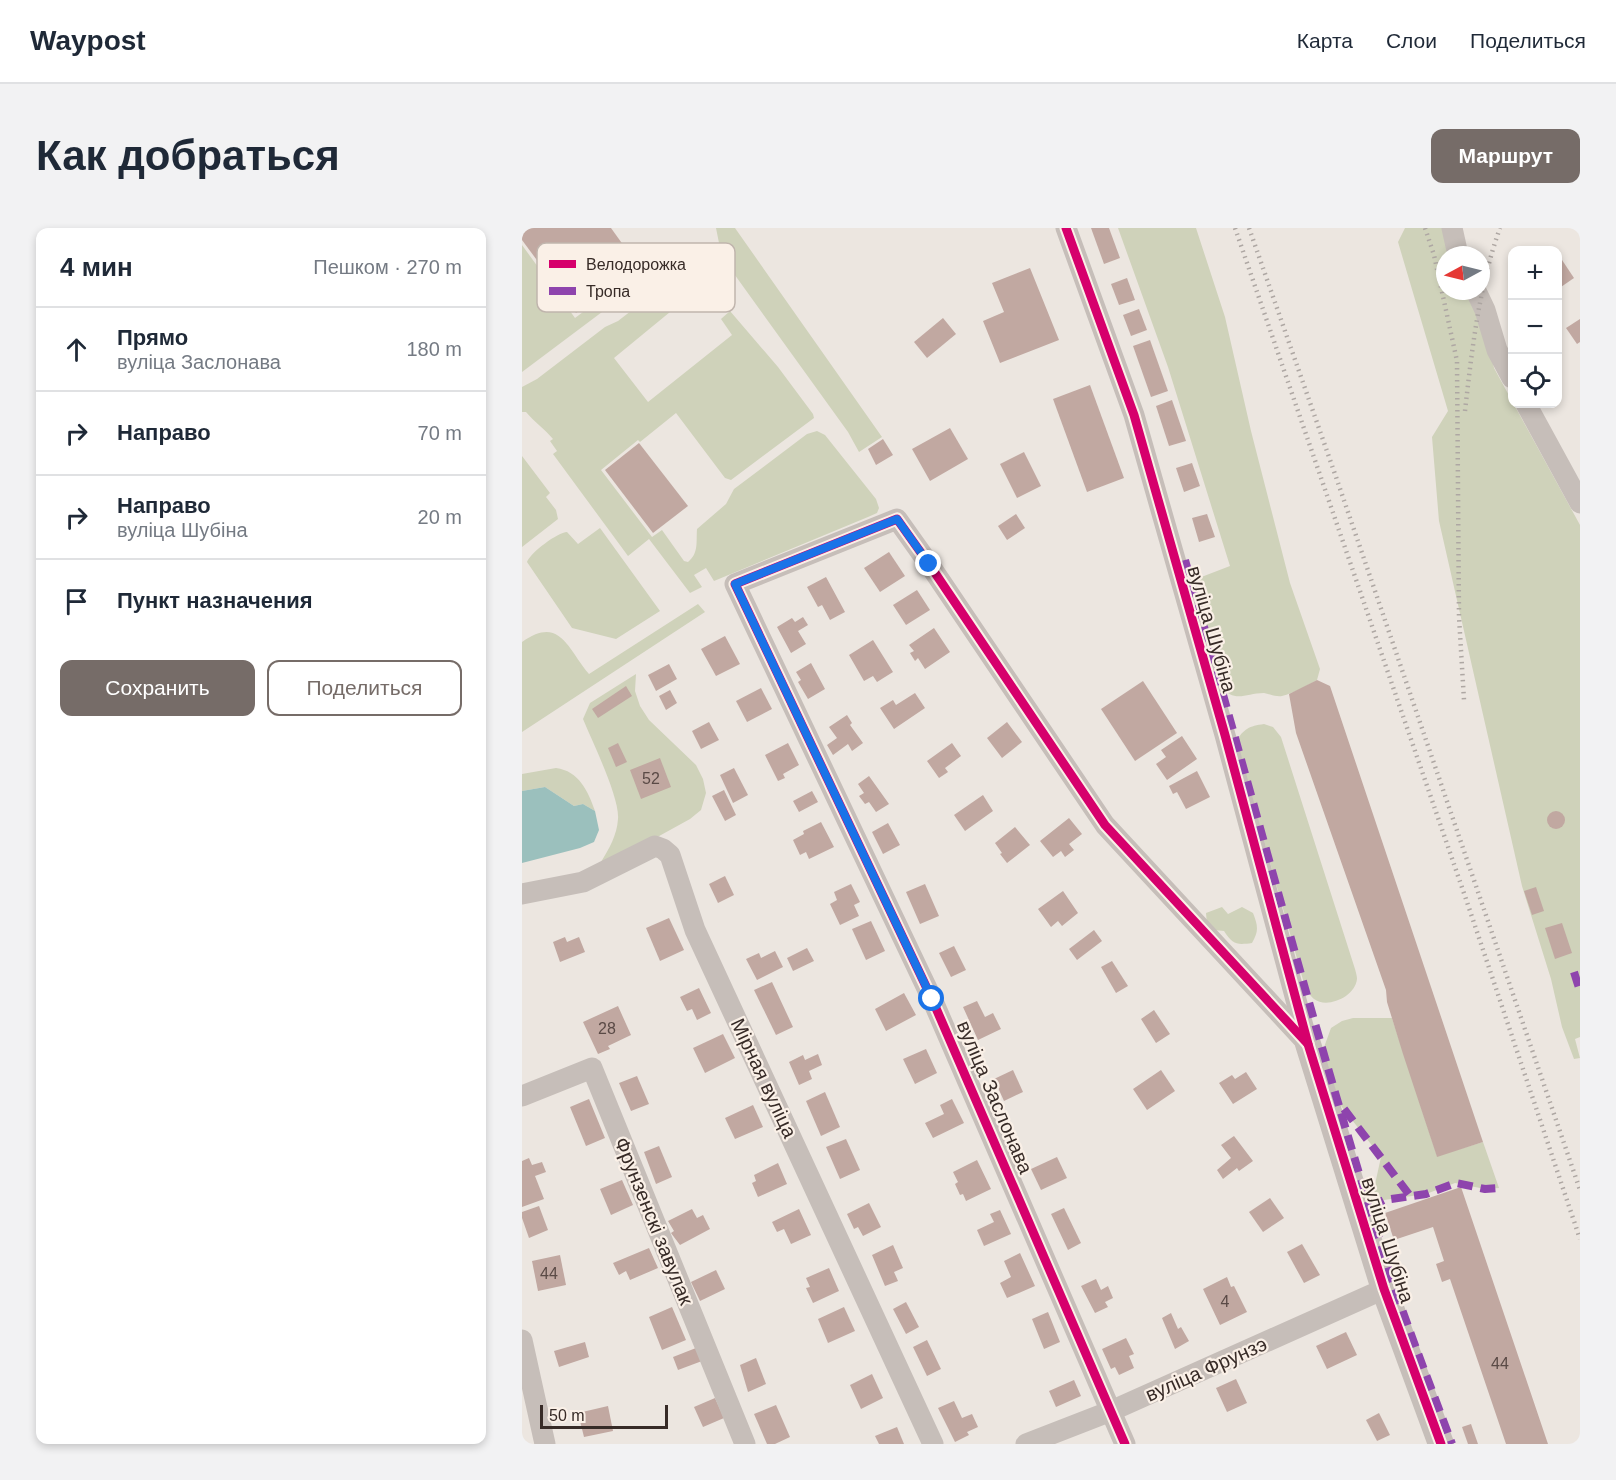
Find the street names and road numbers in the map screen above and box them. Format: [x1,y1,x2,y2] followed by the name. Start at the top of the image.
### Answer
[1183,563,1241,696] street label: вуліца Шубіна
[727,1015,802,1142] street label: Мірная вуліца
[953,1017,1037,1178] street label: вуліца Заслонава
[610,1134,698,1308] street label: Фрунзенскі завулак
[1357,1174,1419,1306] street label: вуліца Шубіна
[1142,1332,1270,1406] street label: вуліца Фрунзэ

